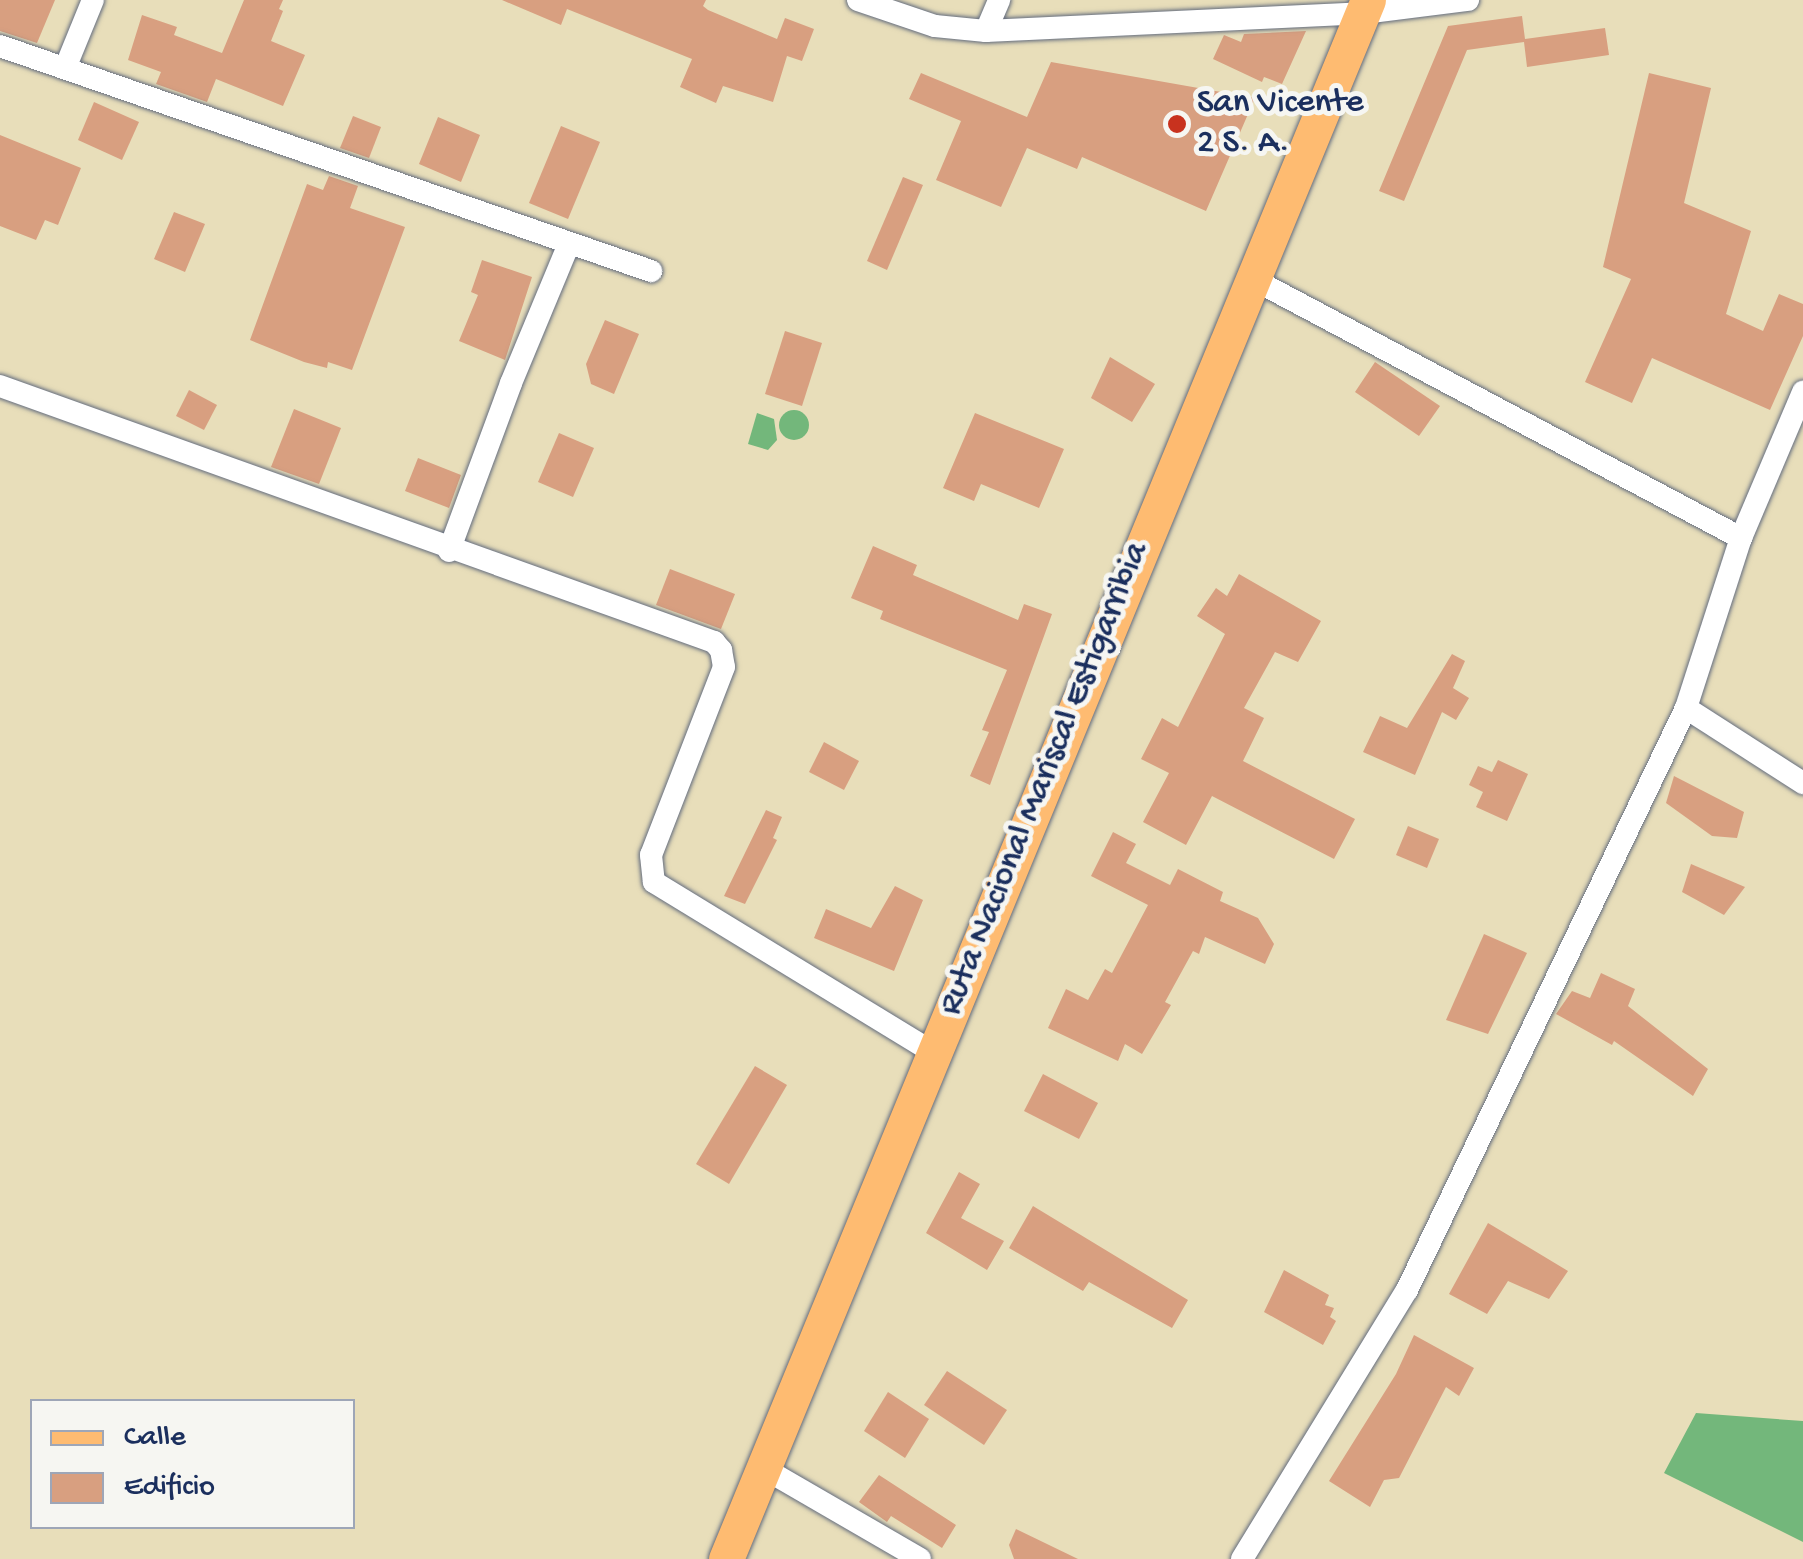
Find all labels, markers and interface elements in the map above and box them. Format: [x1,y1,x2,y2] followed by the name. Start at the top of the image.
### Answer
[1197,83,1364,165] place label: San Vicente 2 S. A.
[1166,113,1188,135] marker: San Vicente 2 S. A.
[931,536,1159,1022] street label: Ruta Nacional Mariscal Estigarribia
[30,1399,355,1529] legend
[124,1421,186,1456] text: Calle
[124,1471,215,1506] text: Edificio

